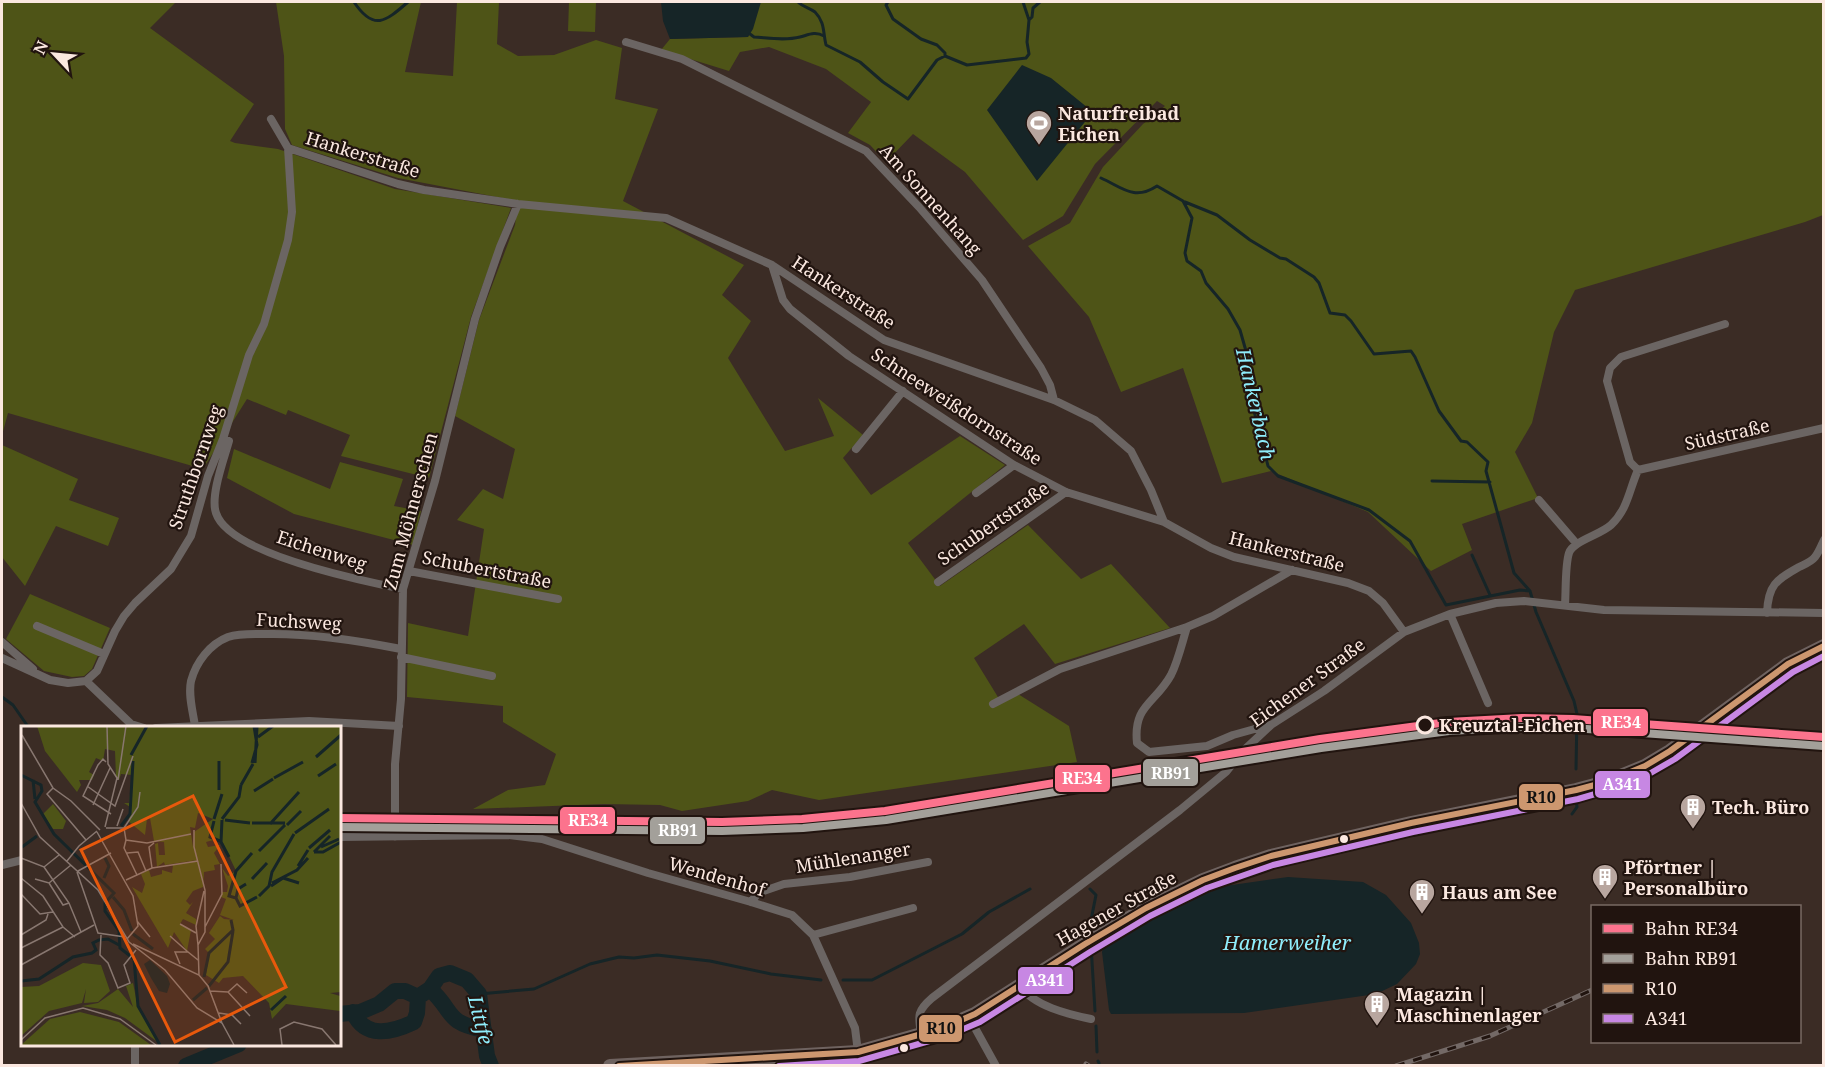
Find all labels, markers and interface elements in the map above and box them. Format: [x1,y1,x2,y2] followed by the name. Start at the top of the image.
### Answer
[24,24,84,84] north arrow
[28,37,53,58] text: N
[1058,101,1180,146] place label: Naturfreibad Eichen
[1024,108,1054,146] sports icon: Naturfreibad Eichen
[303,125,423,183] street label: Hankerstraße
[875,138,988,260] street label: Am Sonnenhang
[788,250,900,334] street label: Hankerstraße
[867,342,1047,470] street label: Schneeweißdornstraße
[1230,344,1282,463] water label: Hankerbach
[162,401,228,532] street label: Struthbornweg
[1682,413,1772,455] street label: Südstraße
[377,429,443,592] street label: Zum Möhnerschen
[932,476,1054,570] street label: Schubertstraße
[274,524,370,576] street label: Eichenweg
[1227,525,1347,577] street label: Hankerstraße
[420,545,554,593] street label: Schubertstraße
[256,607,343,635] street label: Fuchsweg
[1245,632,1369,732] street label: Eichener Straße
[1592,708,1649,737] line badge: RE34
[1601,711,1641,733] text: RE34
[1439,713,1585,737] place label: Kreuztal-Eichen
[1416,716,1434,734] marker: Kreuztal-Eichen
[21,726,340,1046] inset map
[1142,758,1199,787] line badge: RB91
[1151,762,1191,784] text: RB91
[1054,764,1111,793] line badge: RE34
[1062,767,1102,789] text: RE34
[1594,770,1651,799] line badge: A341
[1602,773,1642,795] text: A341
[1518,783,1564,811] line badge: R10
[1526,786,1556,808] text: R10
[1678,792,1708,830] building icon: Tech. Büro
[1712,795,1809,819] place label: Tech. Büro
[559,806,616,835] line badge: RE34
[568,809,608,831] text: RE34
[649,816,706,845] line badge: RB91
[658,819,698,841] text: RB91
[1338,833,1350,845] unlabelled marker
[794,836,913,878] street label: Mühlenanger
[666,851,770,902] street label: Wendenhof
[1624,855,1748,900] place label: Pförtner | Personalbüro
[1590,862,1620,900] building icon: Pförtner | Personalbüro
[1052,865,1180,951] street label: Hagener Straße
[1407,877,1437,915] building icon: Haus am See
[1442,880,1557,904] place label: Haus am See
[1591,905,1801,1043] legend
[1645,916,1738,940] text: Bahn RE34
[1222,929,1352,956] water label: Hamerweiher
[1645,946,1738,970] text: Bahn RB91
[1017,966,1074,995] line badge: A341
[1025,969,1065,991] text: A341
[1645,976,1677,1000] text: R10
[1396,982,1542,1027] place label: Magazin | Maschinenlager
[1362,989,1392,1027] building icon: Magazin | Maschinenlager
[462,992,500,1047] water label: Littfe
[1645,1006,1688,1030] text: A341
[918,1014,963,1043] line badge: R10
[926,1017,956,1039] text: R10
[898,1042,910,1054] unlabelled marker

